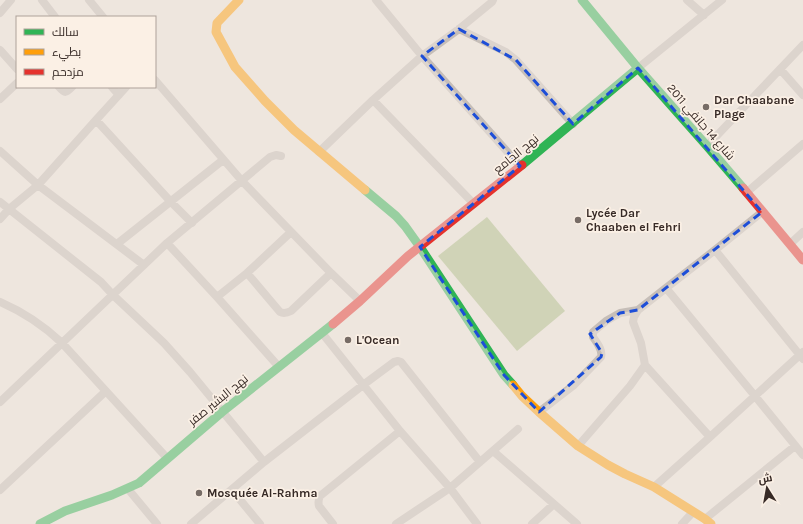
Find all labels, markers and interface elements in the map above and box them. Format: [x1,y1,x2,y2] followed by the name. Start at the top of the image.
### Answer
[16,16,156,88] legend
[52,25,79,39] text: سالك
[52,45,81,62] text: بطيء
[52,65,84,80] text: مزدحم
[662,81,738,165] street label: شارع 14 جانفي 2011
[714,93,794,121] place label: Dar Chaabane Plage
[701,102,711,112] marker: Dar Chaabane Plage
[491,132,542,177] street label: نهج الجامع
[586,206,681,234] place label: Lycée Dar Chaaben el Fehri
[573,215,583,225] marker: Lycée Dar Chaaben el Fehri
[356,333,399,347] place label: L'Ocean
[343,335,353,345] marker: L'Ocean
[184,372,251,430] street label: نهج البشير صفر
[747,468,787,508] north arrow
[757,471,773,486] text: ش
[207,486,318,500] place label: Mosquée Al-Rahma
[194,488,204,498] marker: Mosquée Al-Rahma

